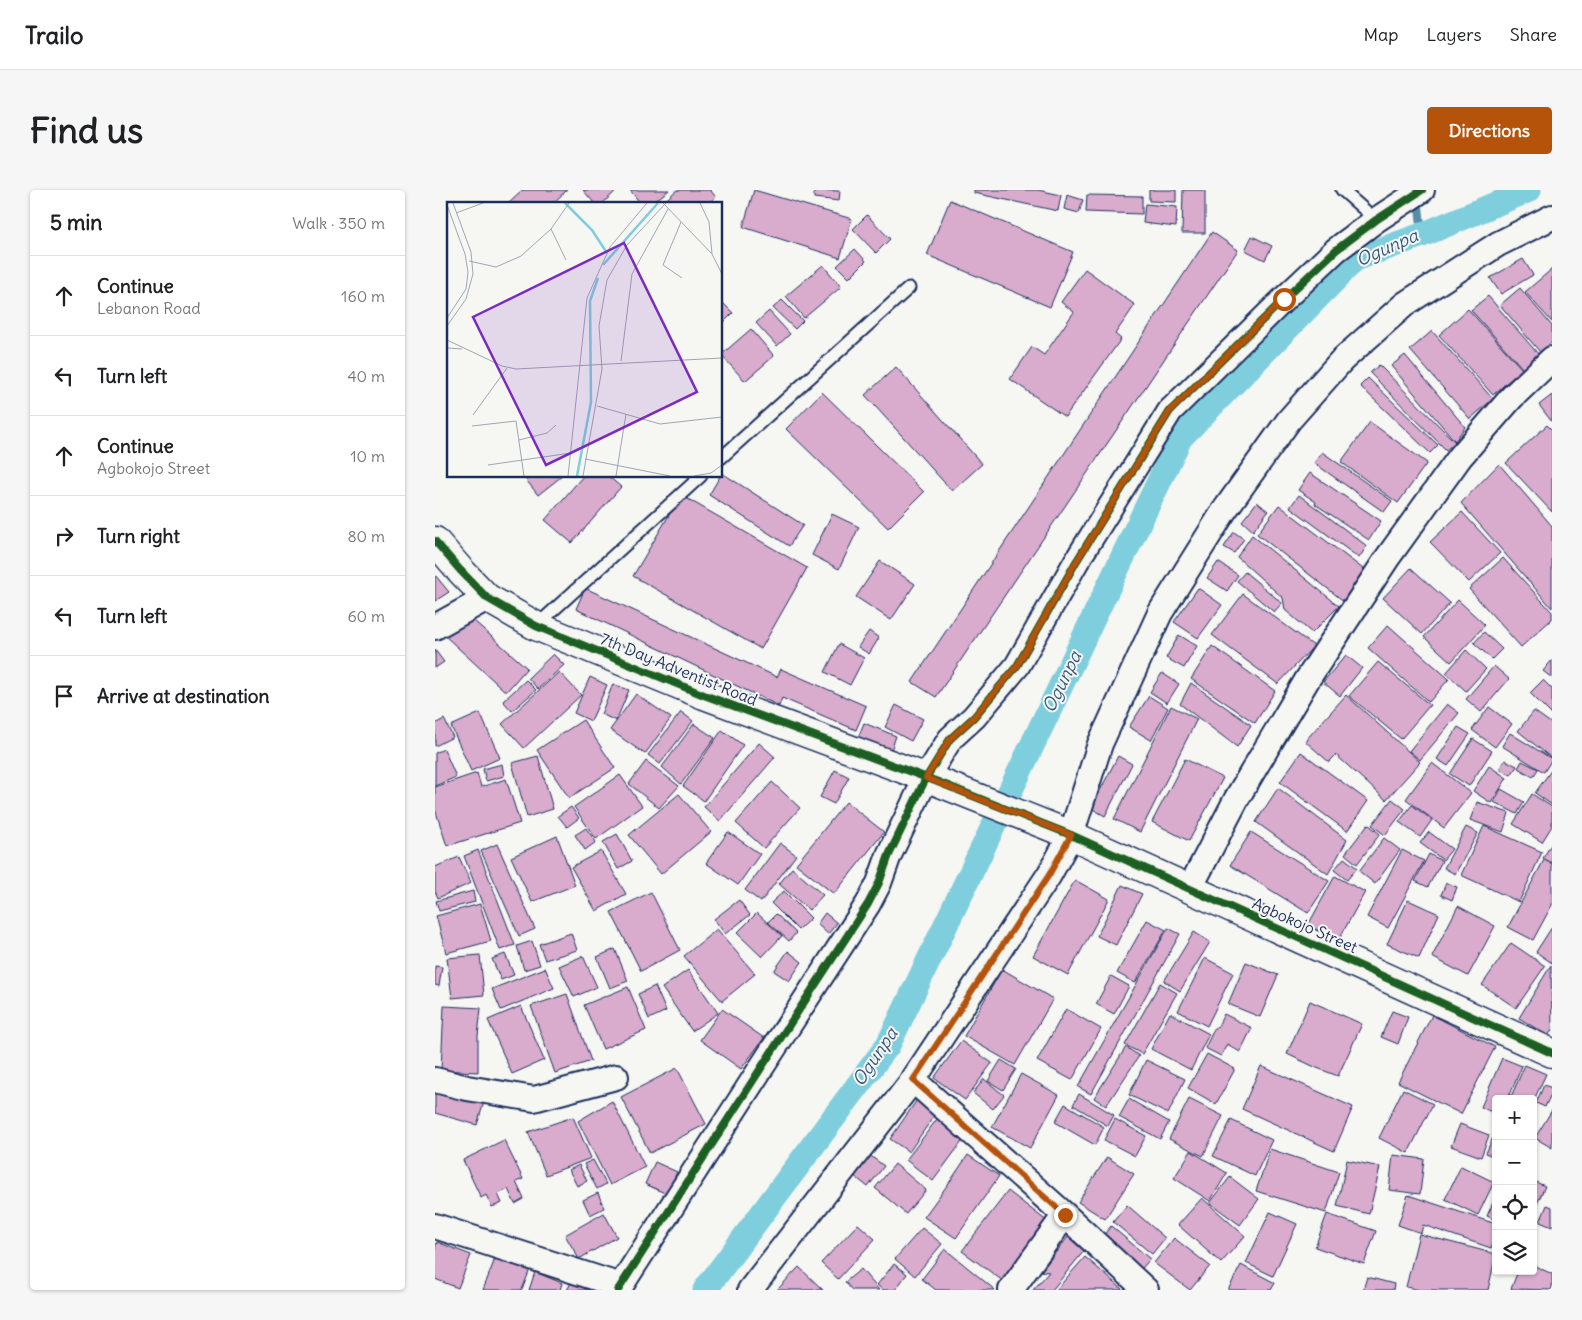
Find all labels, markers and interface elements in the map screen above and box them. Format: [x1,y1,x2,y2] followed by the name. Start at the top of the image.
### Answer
[25,20,83,50] text: Trailo
[1363,23,1398,46] text: Map
[1426,23,1482,46] text: Layers
[1510,23,1557,46] text: Share
[1427,107,1552,154] button: Directions
[30,108,143,152] text: Find us
[447,202,723,478] inset map
[50,209,102,236] text: 5 min
[292,213,385,233] text: Walk · 350 m
[1352,223,1423,271] water label: Ogunpa
[97,274,174,298] text: Continue
[50,282,78,310] icon: ahead
[341,286,385,306] text: 160 m
[1273,288,1296,311] route start
[97,298,201,318] text: Lebanon Road
[50,362,78,390] icon: left
[97,364,167,388] text: Turn left
[347,366,385,386] text: 40 m
[97,434,174,458] text: Continue
[50,442,78,470] icon: ahead
[350,446,385,466] text: 10 m
[97,458,210,478] text: Agbokojo Street
[50,522,78,550] icon: right
[97,524,180,548] text: Turn right
[347,526,385,546] text: 80 m
[50,602,78,630] icon: left
[97,604,167,628] text: Turn left
[347,606,385,626] text: 60 m
[597,628,761,710] street label: 7th Day Adventist Road
[1037,646,1087,716] water label: Ogunpa
[50,682,78,710] icon: arrive
[97,684,270,708] text: Arrive at destination
[1249,893,1361,957] street label: Agbokojo Street
[847,1022,903,1090] water label: Ogunpa
[1492,1095,1537,1275] map controls
[1492,1095,1537,1140] button: +
[1492,1140,1537,1185] button: −
[1492,1185,1537,1230] button: locate
[1054,1204,1077,1227] route end
[1492,1230,1537,1275] button: layers

